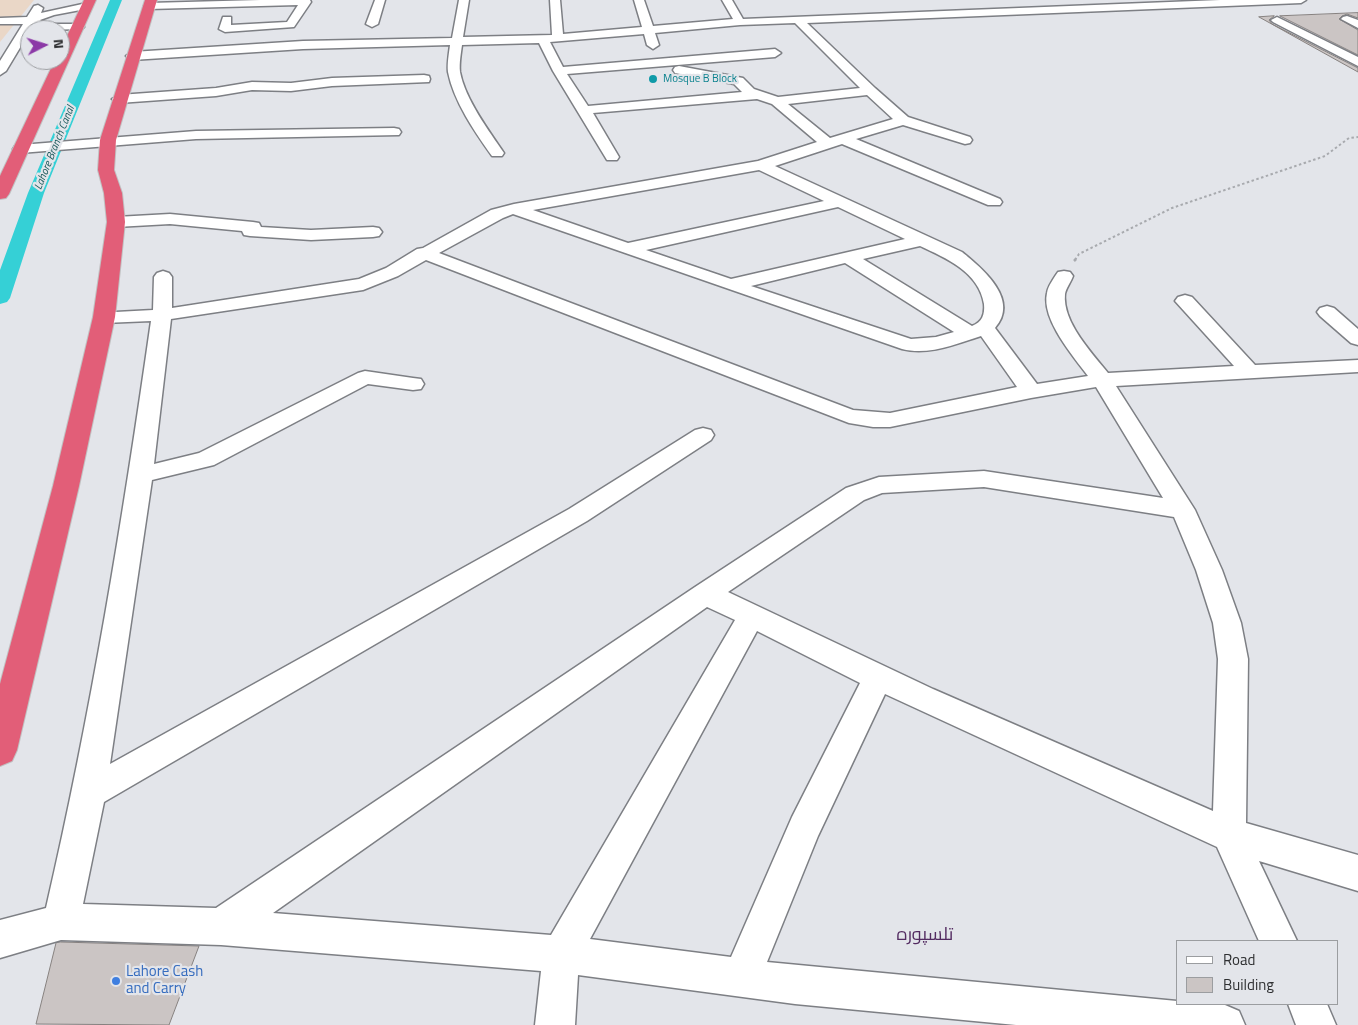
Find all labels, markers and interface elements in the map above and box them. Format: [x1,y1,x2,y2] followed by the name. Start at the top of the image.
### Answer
[20,20,70,70] north arrow
[49,38,70,49] text: N
[663,72,737,86] place label: Mosque B Block
[647,73,659,85] marker: Mosque B Block
[32,104,78,192] water label: Lahore Branch Canal
[897,925,953,947] district label: تلسپورہ
[1176,940,1338,1005] legend
[1223,948,1255,971] text: Road
[126,963,203,998] place label: Lahore Cash and Carry
[1223,973,1274,996] text: Building
[110,975,122,987] marker: Lahore Cash and Carry

